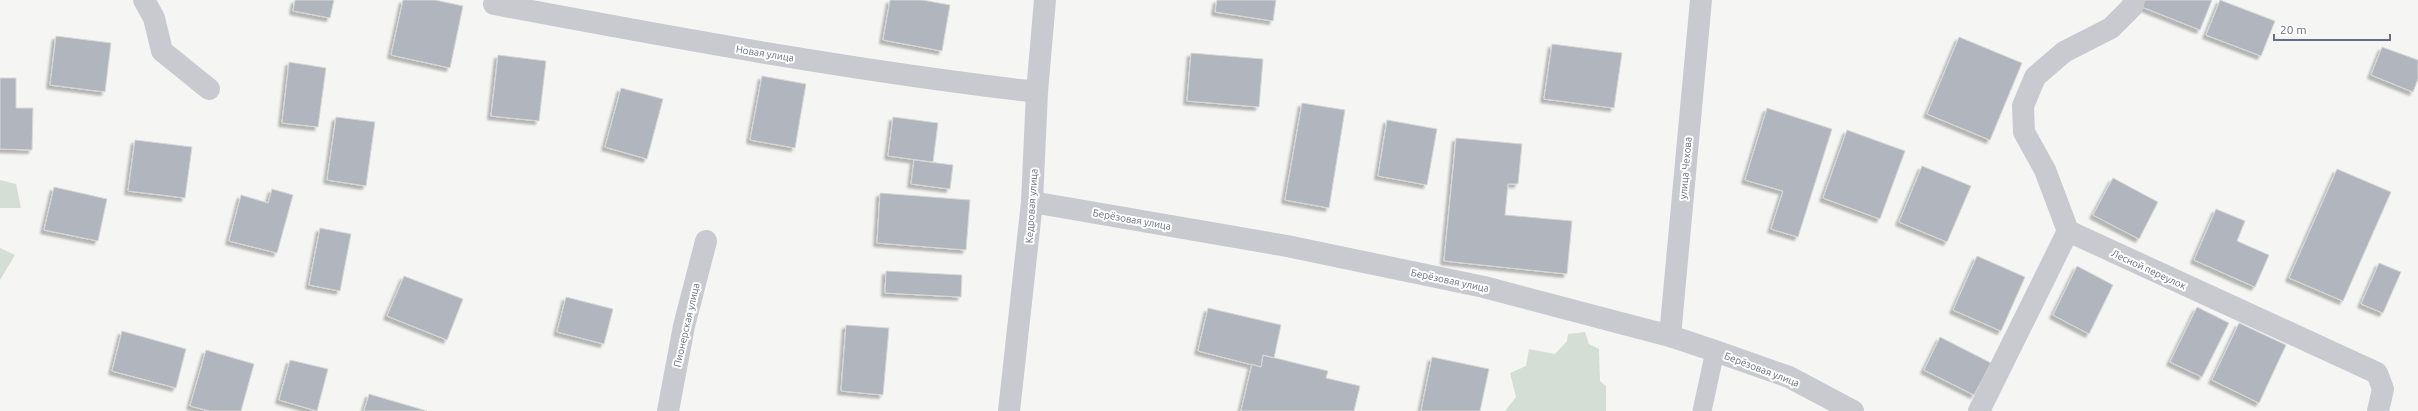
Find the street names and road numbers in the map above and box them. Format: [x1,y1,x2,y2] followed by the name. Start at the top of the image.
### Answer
[735,43,795,64] street label: Новая улица
[1677,136,1694,200] street label: улица Чехова
[1023,168,1040,244] street label: Кедровая улица
[1092,207,1172,232] street label: Берёзовая улица
[2110,247,2188,292] street label: Лесной переулок
[1410,267,1490,294] street label: Берёзовая улица
[671,282,702,368] street label: Пионерская улица
[1723,350,1801,389] street label: Берёзовая улица

